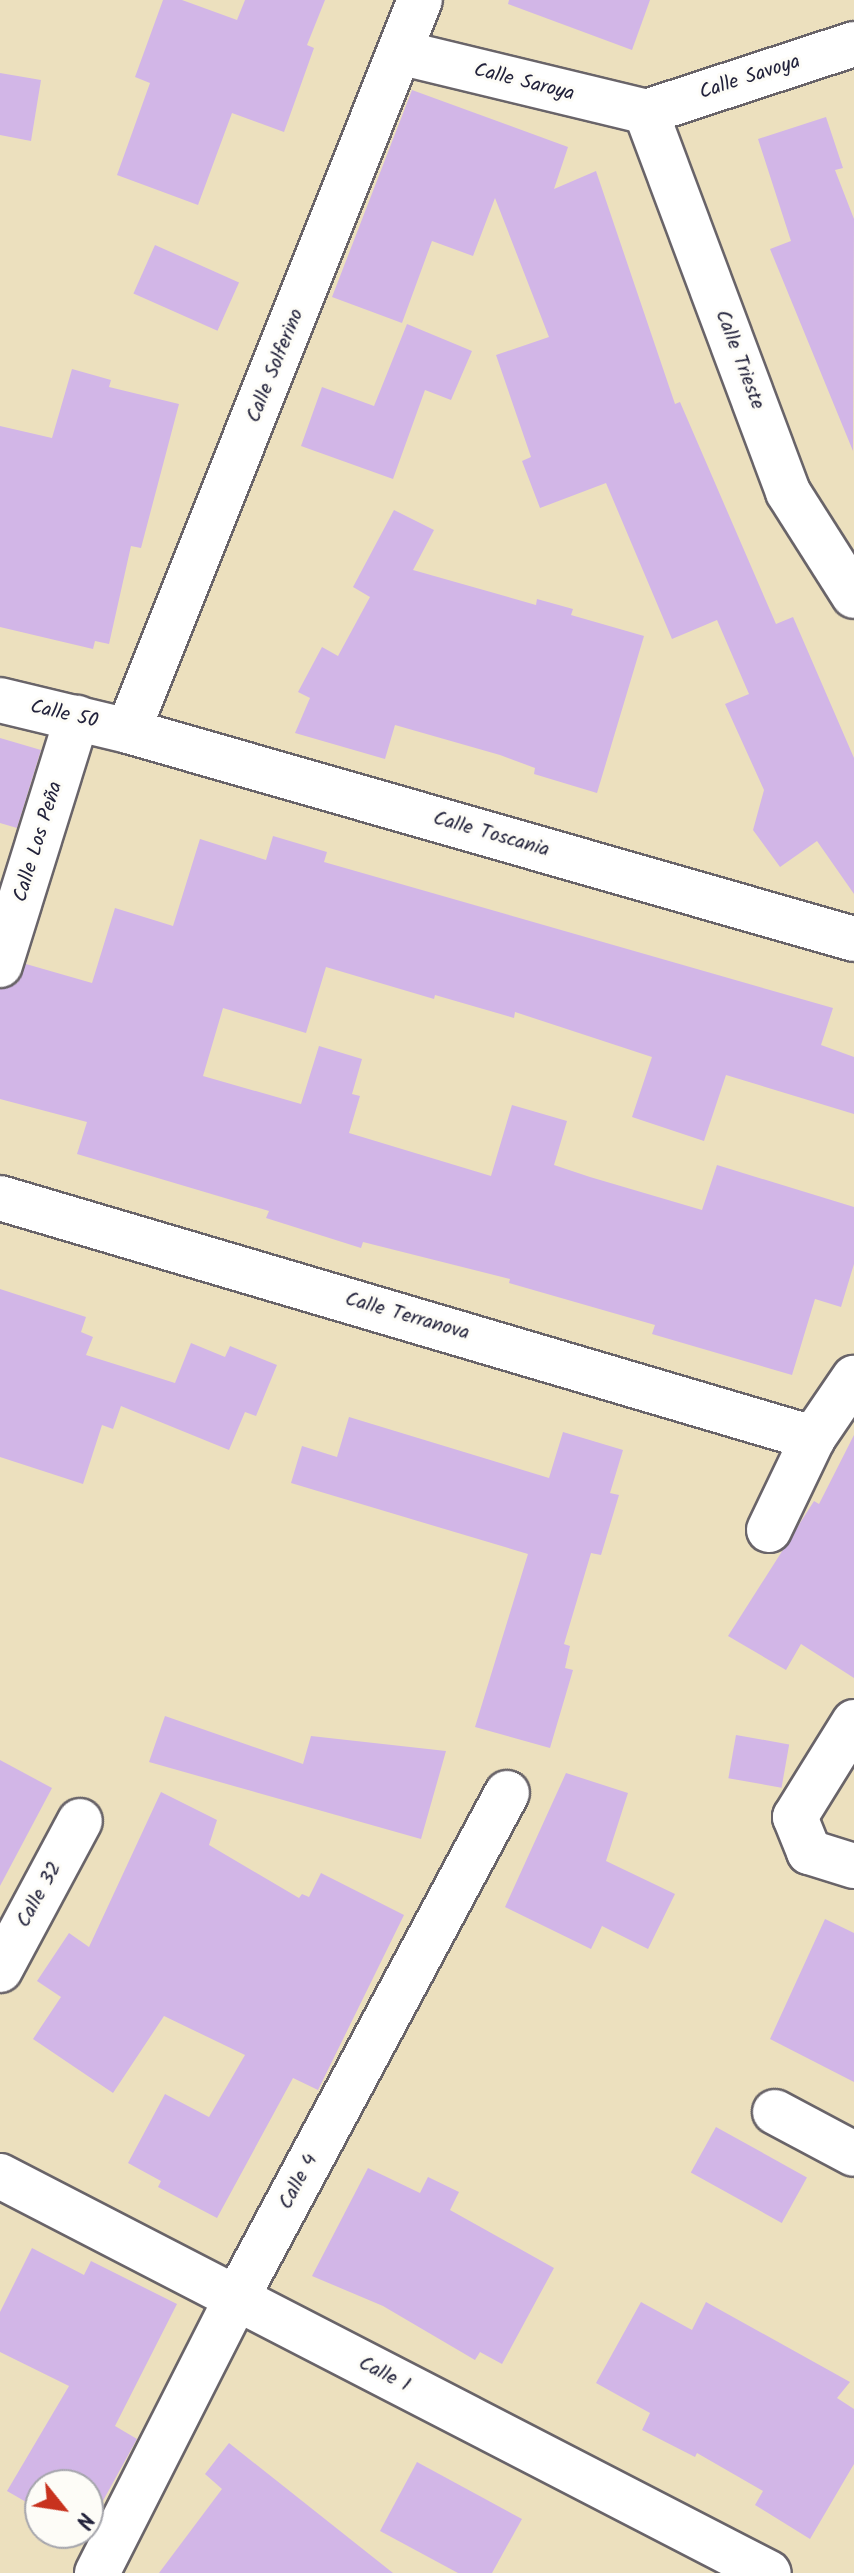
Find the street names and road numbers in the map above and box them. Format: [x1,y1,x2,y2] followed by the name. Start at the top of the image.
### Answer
[697,50,803,106] street label: Calle Savoya
[471,59,577,107] street label: Calle Saroya
[242,306,310,426] street label: Calle Solferino
[709,307,769,413] street label: Calle Trieste
[28,696,100,734] street label: Calle 50
[9,779,69,905] street label: Calle Los Peña
[430,807,552,863] street label: Calle Toscania
[342,1288,472,1346] street label: Calle Terranova
[12,1858,68,1932] street label: Calle 32
[275,2150,323,2214] street label: Calle 4
[354,2352,414,2398] street label: Calle 1

